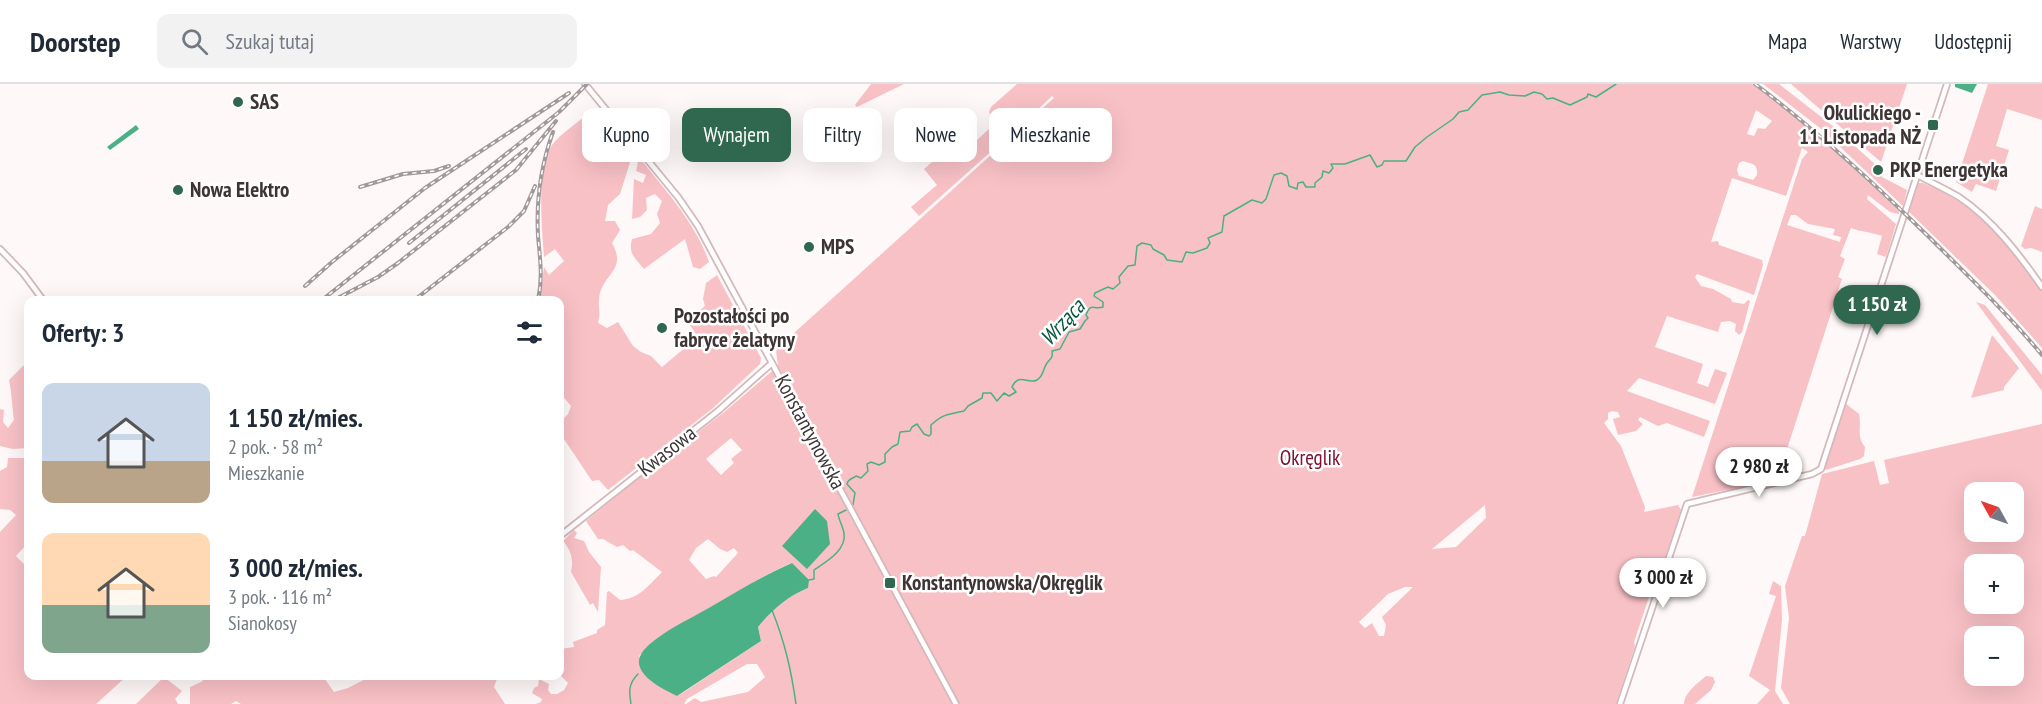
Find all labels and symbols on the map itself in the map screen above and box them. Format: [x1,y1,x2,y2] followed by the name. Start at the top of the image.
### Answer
[250,88,279,115] place label: SAS
[231,95,245,109] marker: SAS
[1799,99,1921,150] place label: Okulickiego - 11 Listopada NŻ
[1926,118,1940,132] marker: Okulickiego - 11 Listopada NŻ
[1890,156,2008,183] place label: PKP Energetyka
[1871,163,1885,177] marker: PKP Energetyka
[190,176,289,203] place label: Nowa Elektro
[171,183,185,197] marker: Nowa Elektro
[821,233,854,260] place label: MPS
[802,240,816,254] marker: MPS
[1815,285,1939,336] pin: 1 150 zł
[1034,292,1091,351] water label: Wrząca
[674,302,796,353] place label: Pozostałości po fabryce żelatyny
[655,321,669,335] marker: Pozostałości po fabryce żelatyny
[769,370,852,494] street label: Konstantynowska
[632,419,701,482] street label: Kwasowa
[1280,444,1340,471] park label: Okręglik
[1697,447,1821,498] pin: 2 980 zł
[1964,482,2024,542] north arrow
[1601,558,1725,609] pin: 3 000 zł
[902,569,1103,596] place label: Konstantynowska/Okręglik
[883,576,897,590] marker: Konstantynowska/Okręglik

